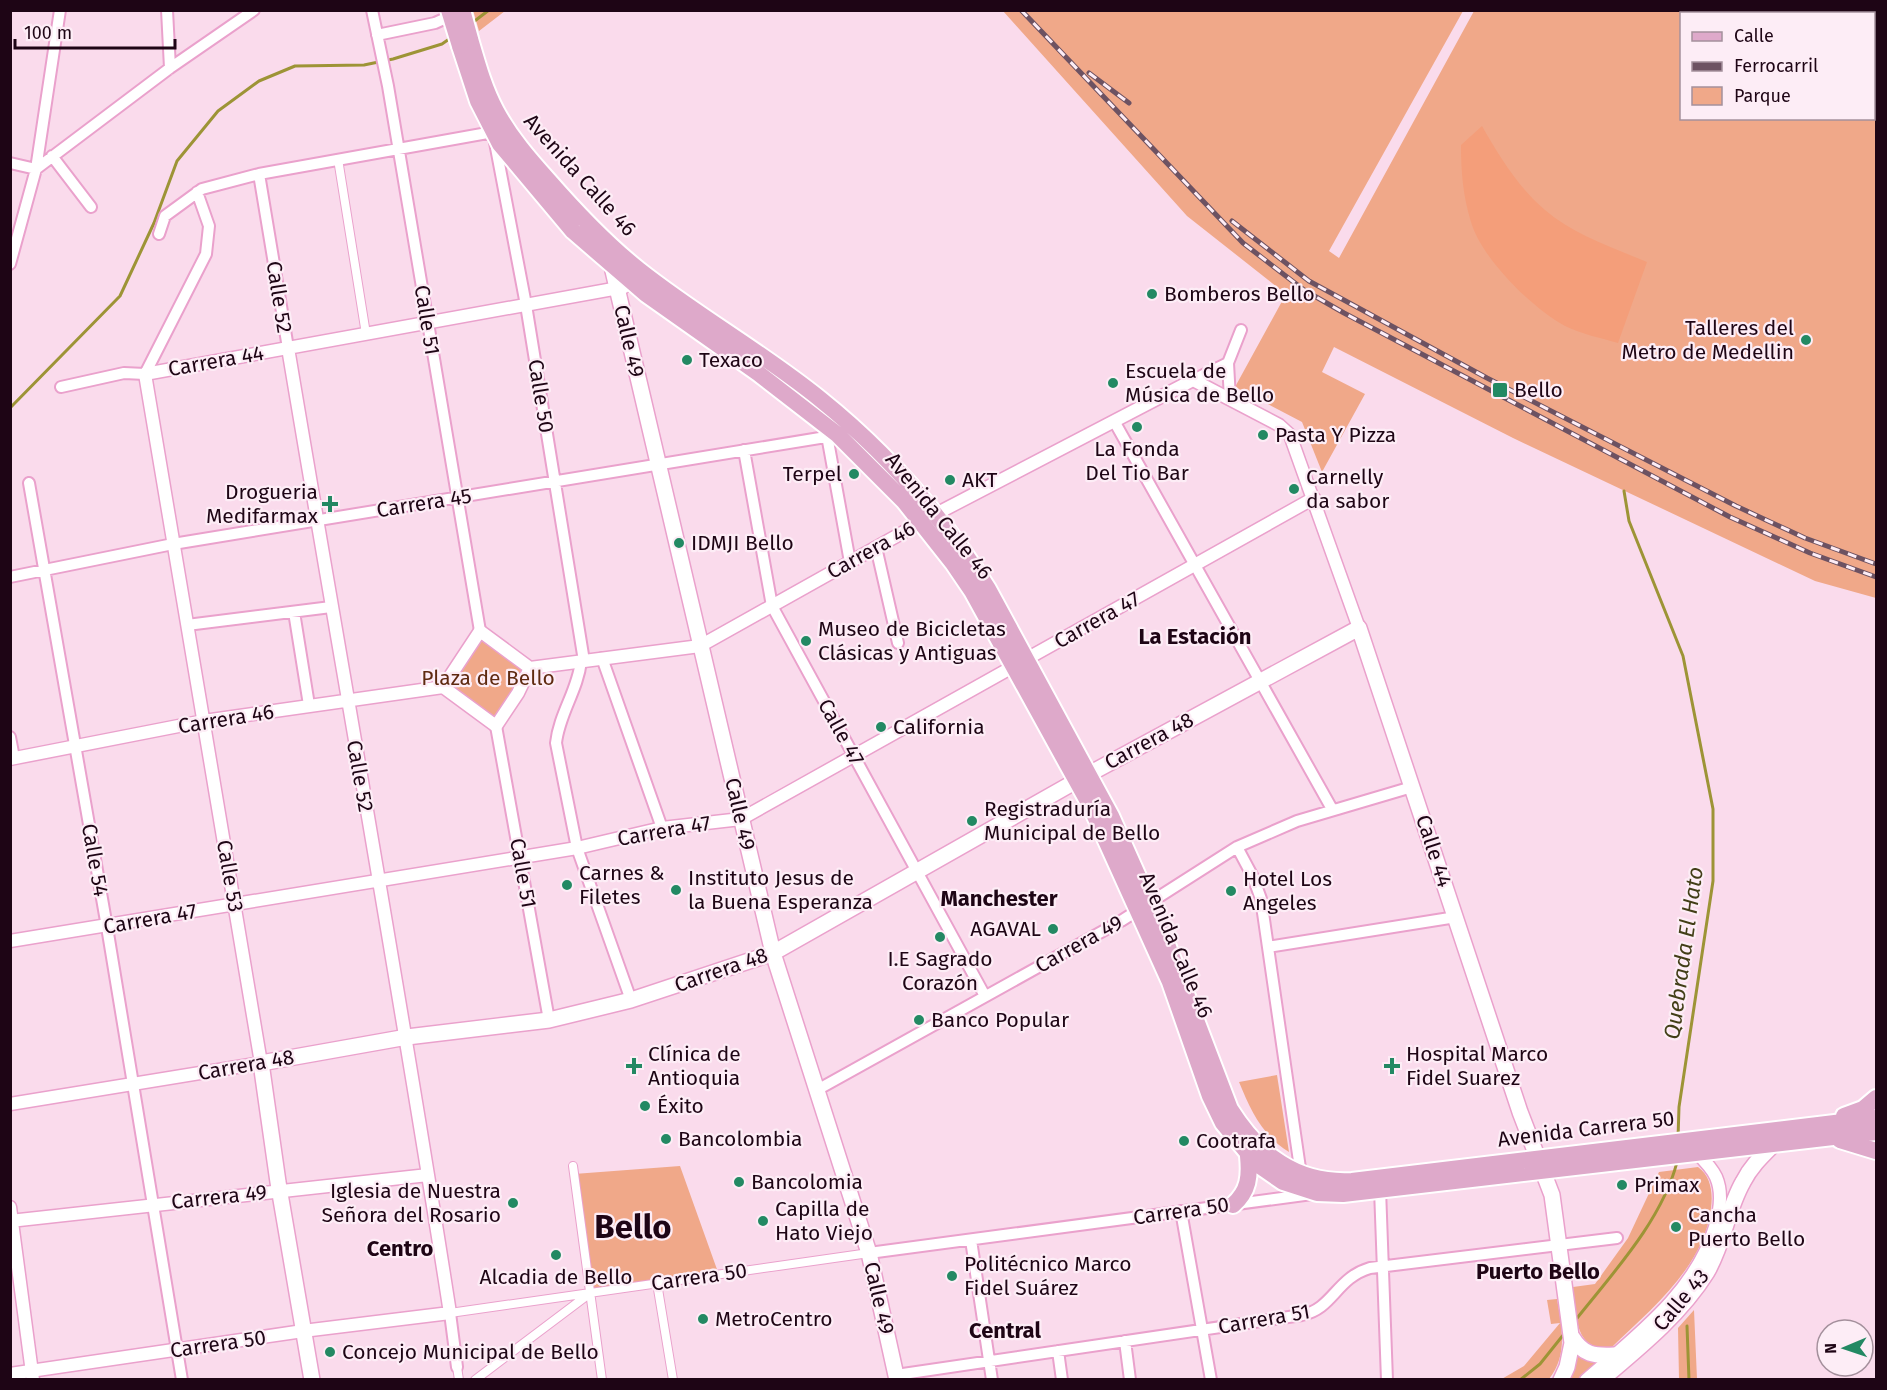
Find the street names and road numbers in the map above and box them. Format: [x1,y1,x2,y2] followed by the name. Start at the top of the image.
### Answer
[518,108,642,242] street label: Avenida Calle 46
[260,259,298,335] street label: Calle 52
[409,283,445,357] street label: Calle 51
[608,302,650,380] street label: Calle 49
[166,340,266,382] street label: Carrera 44
[522,357,560,435] street label: Calle 50
[880,447,998,585] street label: Avenida Calle 46
[375,483,473,523] street label: Carrera 45
[822,515,920,585] street label: Carrera 46
[1049,586,1145,654] street label: Carrera 47
[812,694,870,770] street label: Calle 47
[176,699,276,739] street label: Carrera 46
[1100,707,1198,775] street label: Carrera 48
[341,738,379,814] street label: Calle 52
[719,775,761,853] street label: Calle 49
[615,810,713,852] street label: Carrera 47
[1410,812,1458,890] street label: Calle 44
[76,821,114,899] street label: Calle 54
[504,836,542,910] street label: Calle 51
[211,838,249,914] street label: Calle 53
[1134,868,1218,1022] street label: Avenida Calle 46
[101,898,199,940] street label: Carrera 47
[1031,909,1127,979] street label: Carrera 49
[671,942,771,998] street label: Carrera 48
[196,1044,296,1086] street label: Carrera 48
[1496,1105,1676,1153] street label: Avenida Carrera 50
[170,1179,268,1215] street label: Carrera 49
[1131,1191,1231,1231] street label: Carrera 50
[649,1257,749,1297] street label: Carrera 50
[858,1259,900,1337] street label: Calle 49
[1647,1264,1715,1336] street label: Calle 43
[1216,1298,1312,1340] street label: Carrera 51
[168,1324,268,1364] street label: Carrera 50

